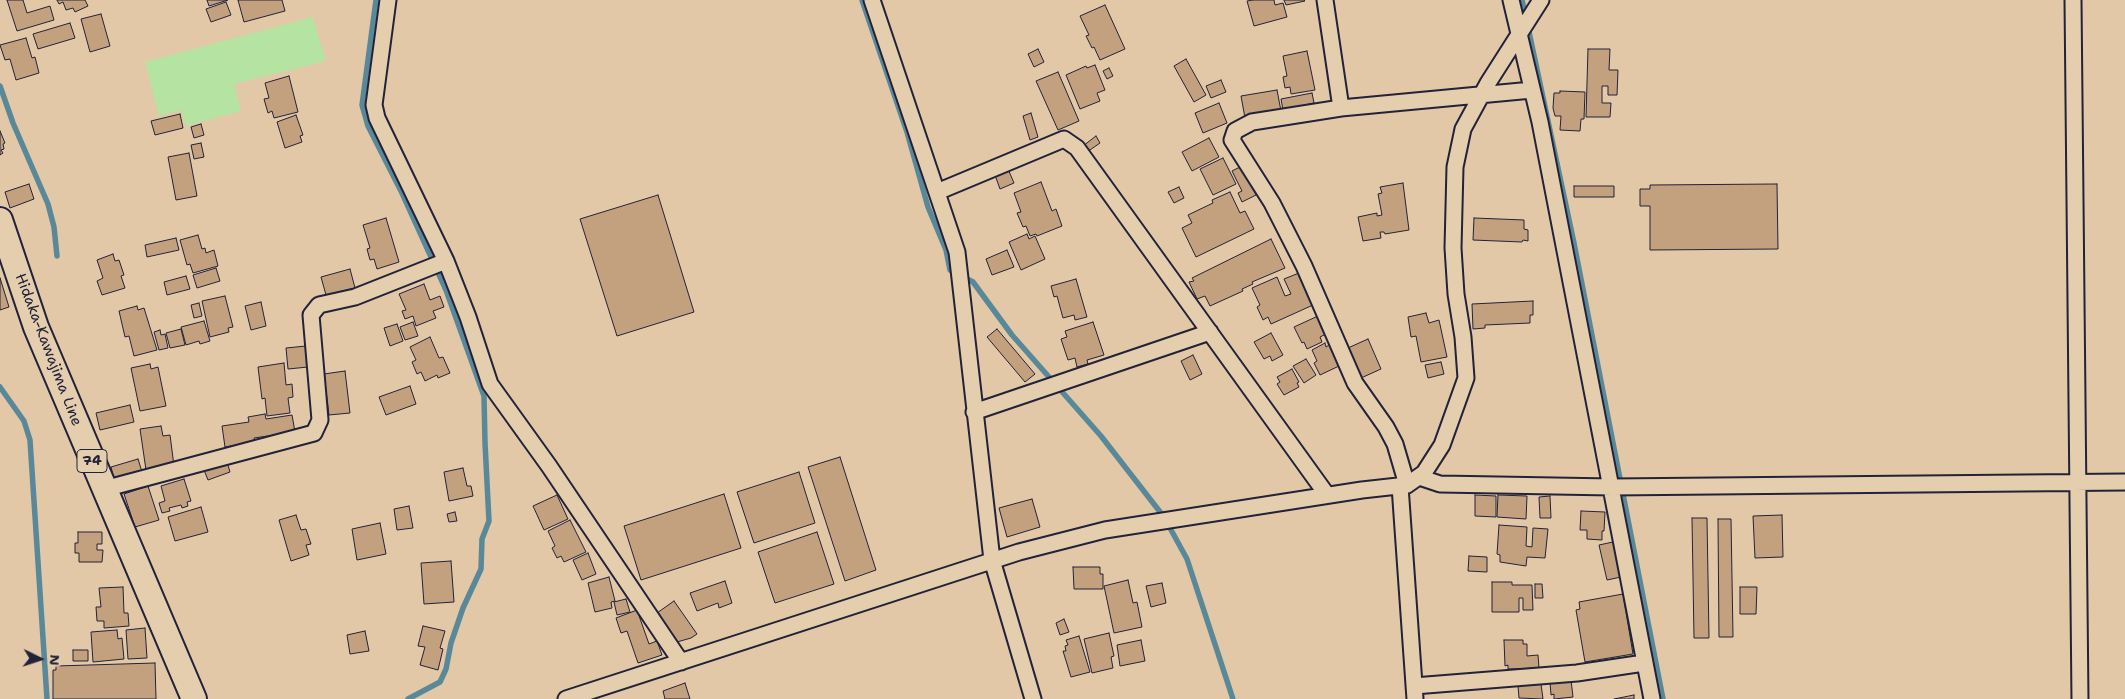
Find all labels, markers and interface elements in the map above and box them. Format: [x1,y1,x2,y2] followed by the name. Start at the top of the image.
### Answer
[11,271,85,429] street label: Hidaka-Kawajima Line
[77,450,107,472] road number: 74
[15,634,65,684] north arrow
[46,654,64,666] text: N

